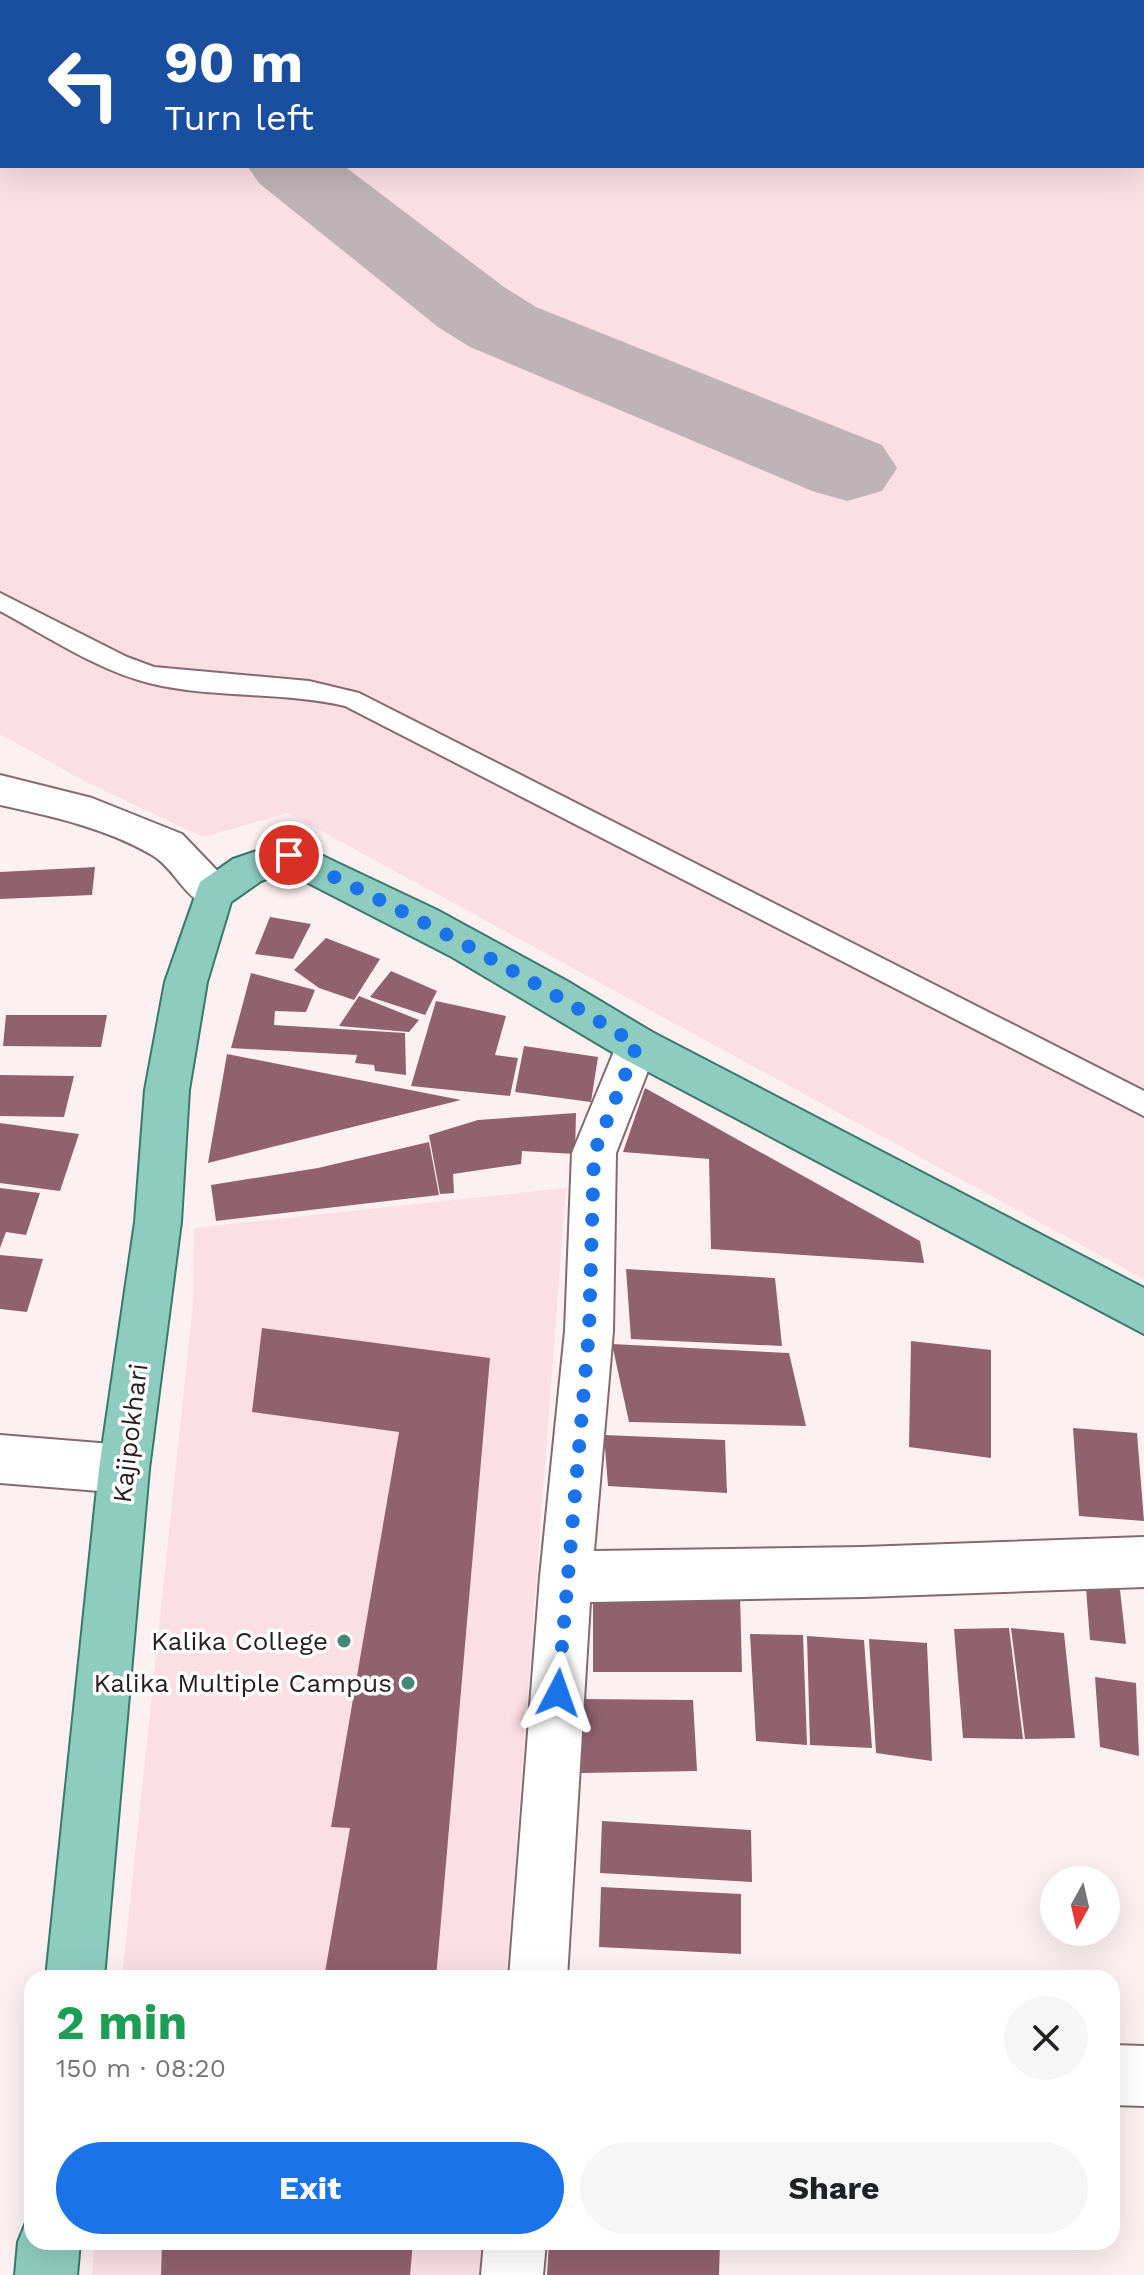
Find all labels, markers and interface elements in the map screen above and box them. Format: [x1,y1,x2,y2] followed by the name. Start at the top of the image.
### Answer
[164,30,303,96] text: 90 m
[32,32,136,136] icon: left
[164,97,314,139] text: Turn left
[255,821,323,889] pin
[267,833,311,877] icon: arrive
[107,1362,153,1504] street label: Kajipokhari
[151,1626,328,1656] place label: Kalika College
[335,1632,353,1650] marker: Kalika College
[516,1651,600,1735] position arrow
[93,1668,392,1698] place label: Kalika Multiple Campus
[399,1674,417,1692] marker: Kalika Multiple Campus
[1040,1866,1120,1946] north arrow
[1040,1866,1120,1946] map controls
[56,1994,187,2051] text: 2 min
[1004,1996,1088,2080] button: close
[56,2053,226,2083] text: 150 m · 08:20
[56,2142,564,2234] button: Exit
[580,2142,1088,2234] button: Share

